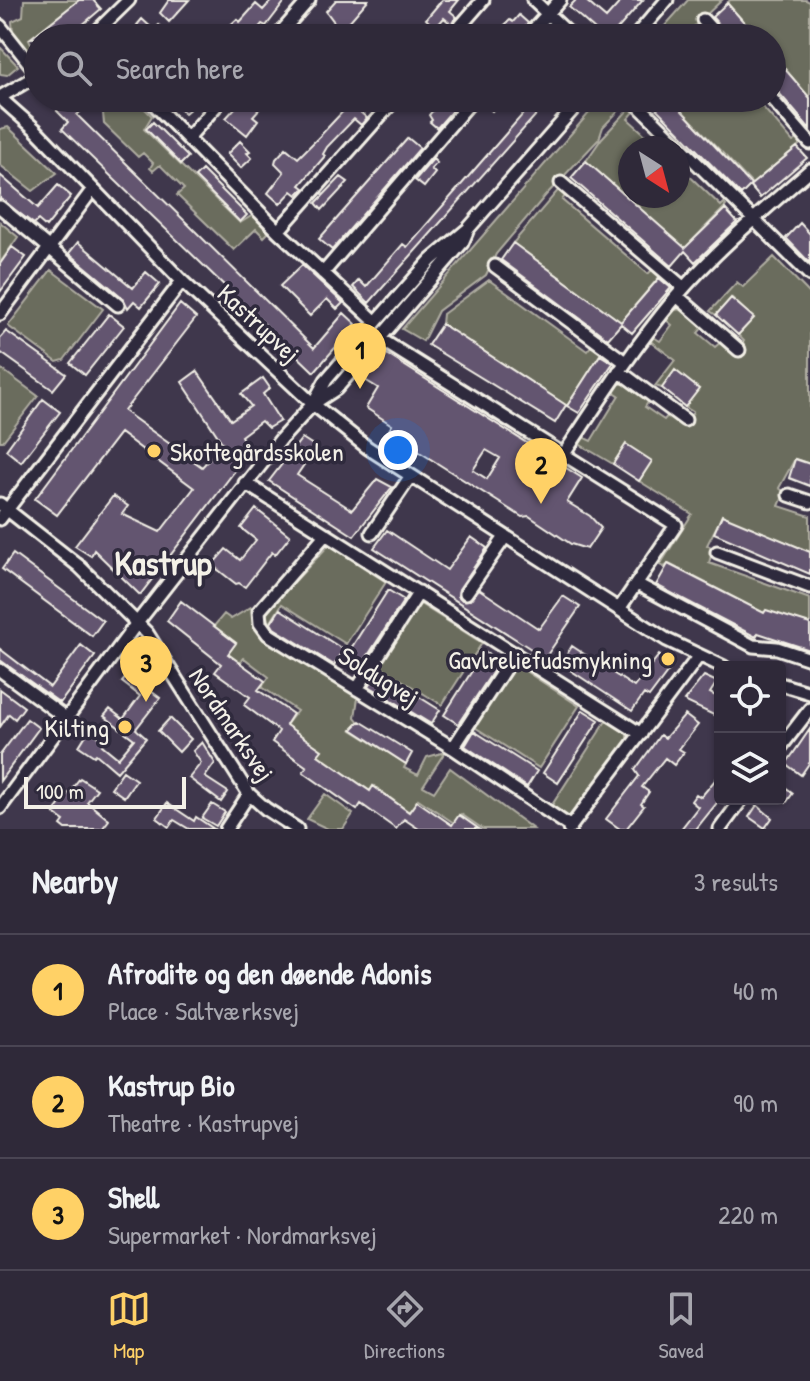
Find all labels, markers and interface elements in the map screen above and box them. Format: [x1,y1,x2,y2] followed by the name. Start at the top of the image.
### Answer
[24,24,786,112] search box
[52,46,96,90] icon: search
[116,48,244,88] text: Search here
[618,136,690,208] north arrow
[210,276,308,370] street label: Kastrupvej
[334,323,386,389] pin: 1
[378,430,418,470] your location
[170,434,344,469] place label: Skottegårdsskolen
[515,438,567,504] pin: 2
[145,442,163,460] marker: Skottegårdsskolen
[114,540,212,587] district label: Kastrup
[120,636,172,702] pin: 3
[332,638,426,714] street label: Soldugvej
[448,642,652,677] place label: Gavlreliefudsmykning
[659,650,677,668] marker: Gavlreliefudsmykning
[181,660,283,788] street label: Nordmarksvej
[714,661,786,805] map controls
[714,661,786,733] button: locate
[45,710,109,745] place label: Kilting
[116,718,134,736] marker: Kilting
[714,733,786,805] button: layers
[24,773,186,809] scale bar
[36,776,84,806] text: 100 m
[32,858,118,904] text: Nearby
[694,864,778,899] text: 3 results
[108,953,432,993] text: Afrodite og den døende Adonis
[53,973,63,1008] text: 1
[733,973,778,1008] text: 40 m
[108,993,299,1028] text: Place · Saltværksvej
[108,1065,235,1105] text: Kastrup Bio
[52,1085,64,1120] text: 2
[733,1085,778,1120] text: 90 m
[108,1105,299,1140] text: Theatre · Kastrupvej
[108,1177,159,1217] text: Shell
[52,1197,64,1232] text: 3
[718,1197,778,1232] text: 220 m
[108,1217,377,1252] text: Supermarket · Nordmarksvej
[107,1287,151,1365] tab: Map
[364,1287,445,1365] tab: Directions
[658,1287,703,1365] tab: Saved

